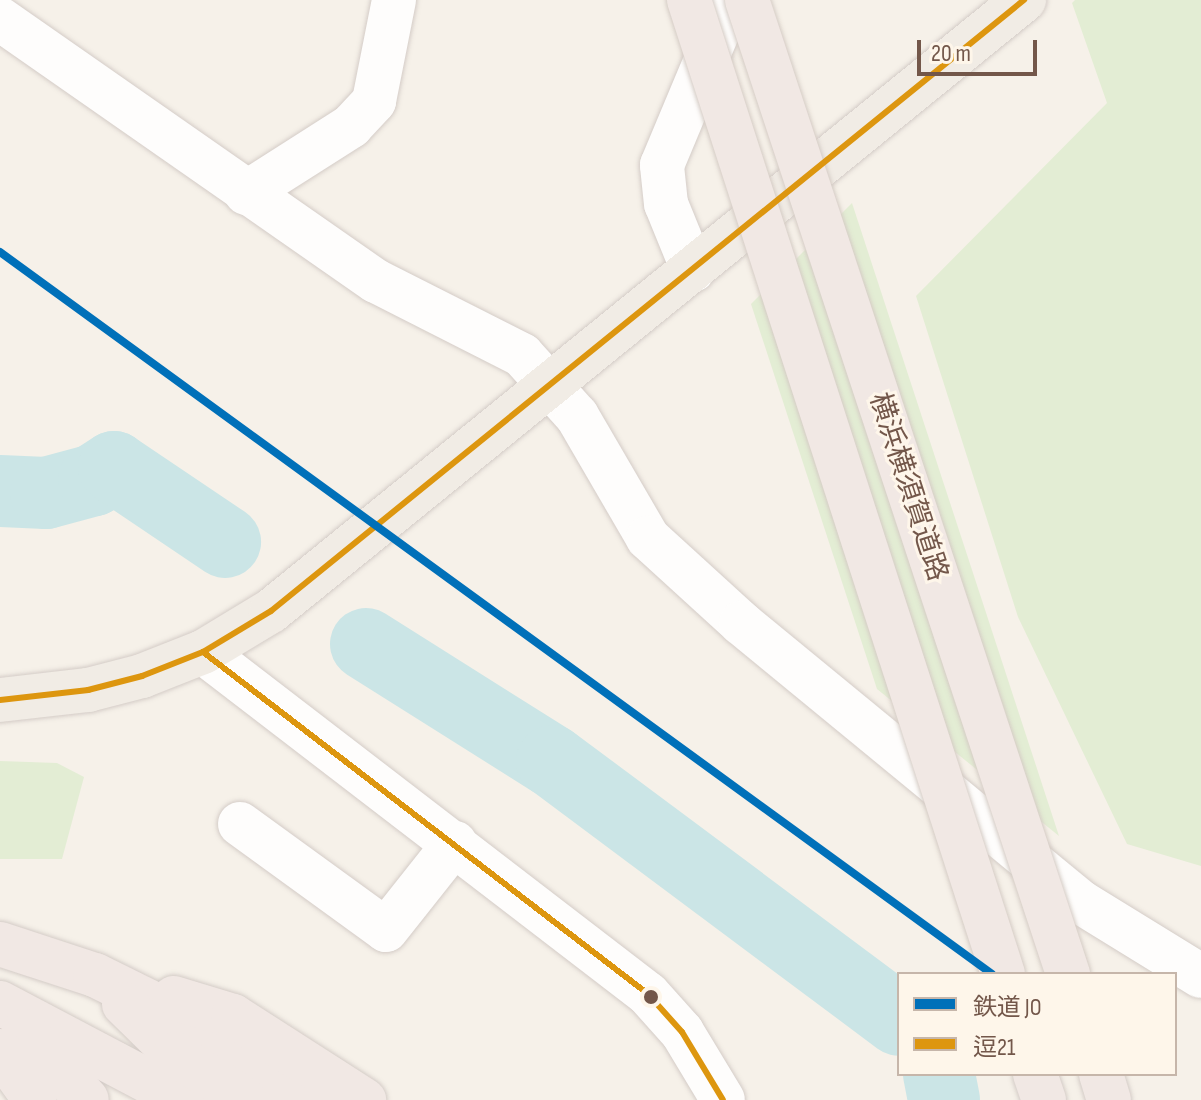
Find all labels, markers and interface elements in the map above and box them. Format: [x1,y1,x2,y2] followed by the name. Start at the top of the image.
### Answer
[921,24,1041,74] scale bar
[931,39,971,68] text: 20 m
[862,389,954,585] street label: 横浜横須賀道路
[897,972,1177,1076] legend
[643,989,659,1005] unlabelled marker
[973,993,1042,1022] text: 鉄道 JO
[973,1033,1015,1062] text: 逗21

